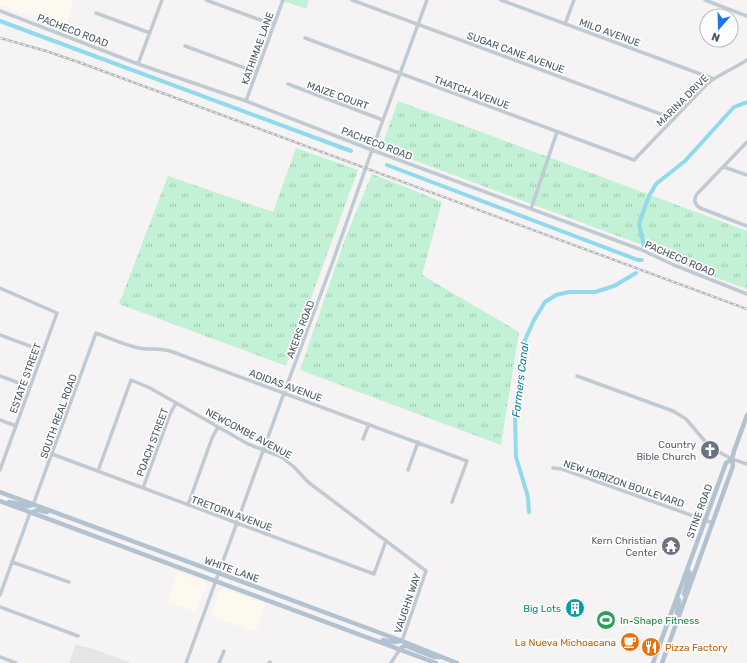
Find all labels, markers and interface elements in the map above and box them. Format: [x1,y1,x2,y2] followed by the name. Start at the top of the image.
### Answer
[699,8,739,48] north arrow
[239,11,277,86] street label: KATHIMAE LANE
[35,12,110,50] street label: PACHECO ROAD
[578,16,642,50] street label: MILO AVENUE
[710,29,722,44] text: N
[465,30,566,76] street label: SUGAR CANE AVENUE
[654,72,711,129] street label: MARINA DRIVE
[432,74,511,112] street label: THATCH AVENUE
[305,79,370,113] street label: MAIZE COURT
[339,125,414,163] street label: PACHECO ROAD
[643,239,717,279] street label: PACHECO ROAD
[284,299,317,360] street label: AKERS ROAD
[8,341,44,415] street label: ESTATE STREET
[509,342,532,418] water label: Farmers Canal
[247,367,324,405] street label: ADIDAS AVENUE
[38,372,80,460] street label: SOUTH REAL ROAD
[134,406,172,478] street label: POACH STREET
[203,406,294,462] street label: NEWCOMBE AVENUE
[636,439,696,463] place label: Country Bible Church
[699,439,721,461] church icon: Country Bible Church
[562,458,686,510] street label: NEW HORIZON BOULEVARD
[685,482,715,540] street label: STINE ROAD
[190,494,274,534] street label: TRETORN AVENUE
[591,535,657,559] place label: Kern Christian Center
[660,535,682,557] temple icon: Kern Christian Center
[203,554,261,585] street label: WHITE LANE
[392,571,424,635] street label: VAUGHN WAY
[564,597,586,619] building icon: Big Lots
[523,603,561,615] place label: Big Lots
[595,609,617,631] sports icon: In-Shape Fitness
[620,615,699,627] place label: In-Shape Fitness
[619,631,641,653] cafe icon: La Nueva Michoacana
[640,636,662,658] restaurant icon: Pizza Factory
[515,637,616,649] place label: La Nueva Michoacana
[665,642,728,654] place label: Pizza Factory

